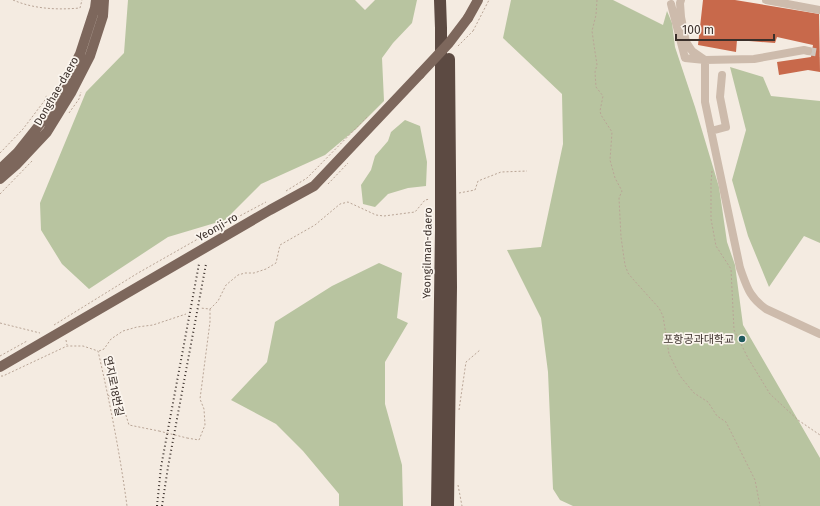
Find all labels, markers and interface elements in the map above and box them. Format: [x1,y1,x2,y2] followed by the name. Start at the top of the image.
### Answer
[676,16,774,42] scale bar
[682,23,714,37] text: 100 m
[31,54,81,128] street label: Donghae-daero
[420,207,435,299] street label: Yeongilman-daero
[194,210,240,244] street label: Yeonji-ro
[663,333,734,346] place label: 포항공과대학교
[737,334,747,344] marker: 포항공과대학교
[101,355,126,418] street label: 연지로18번길

